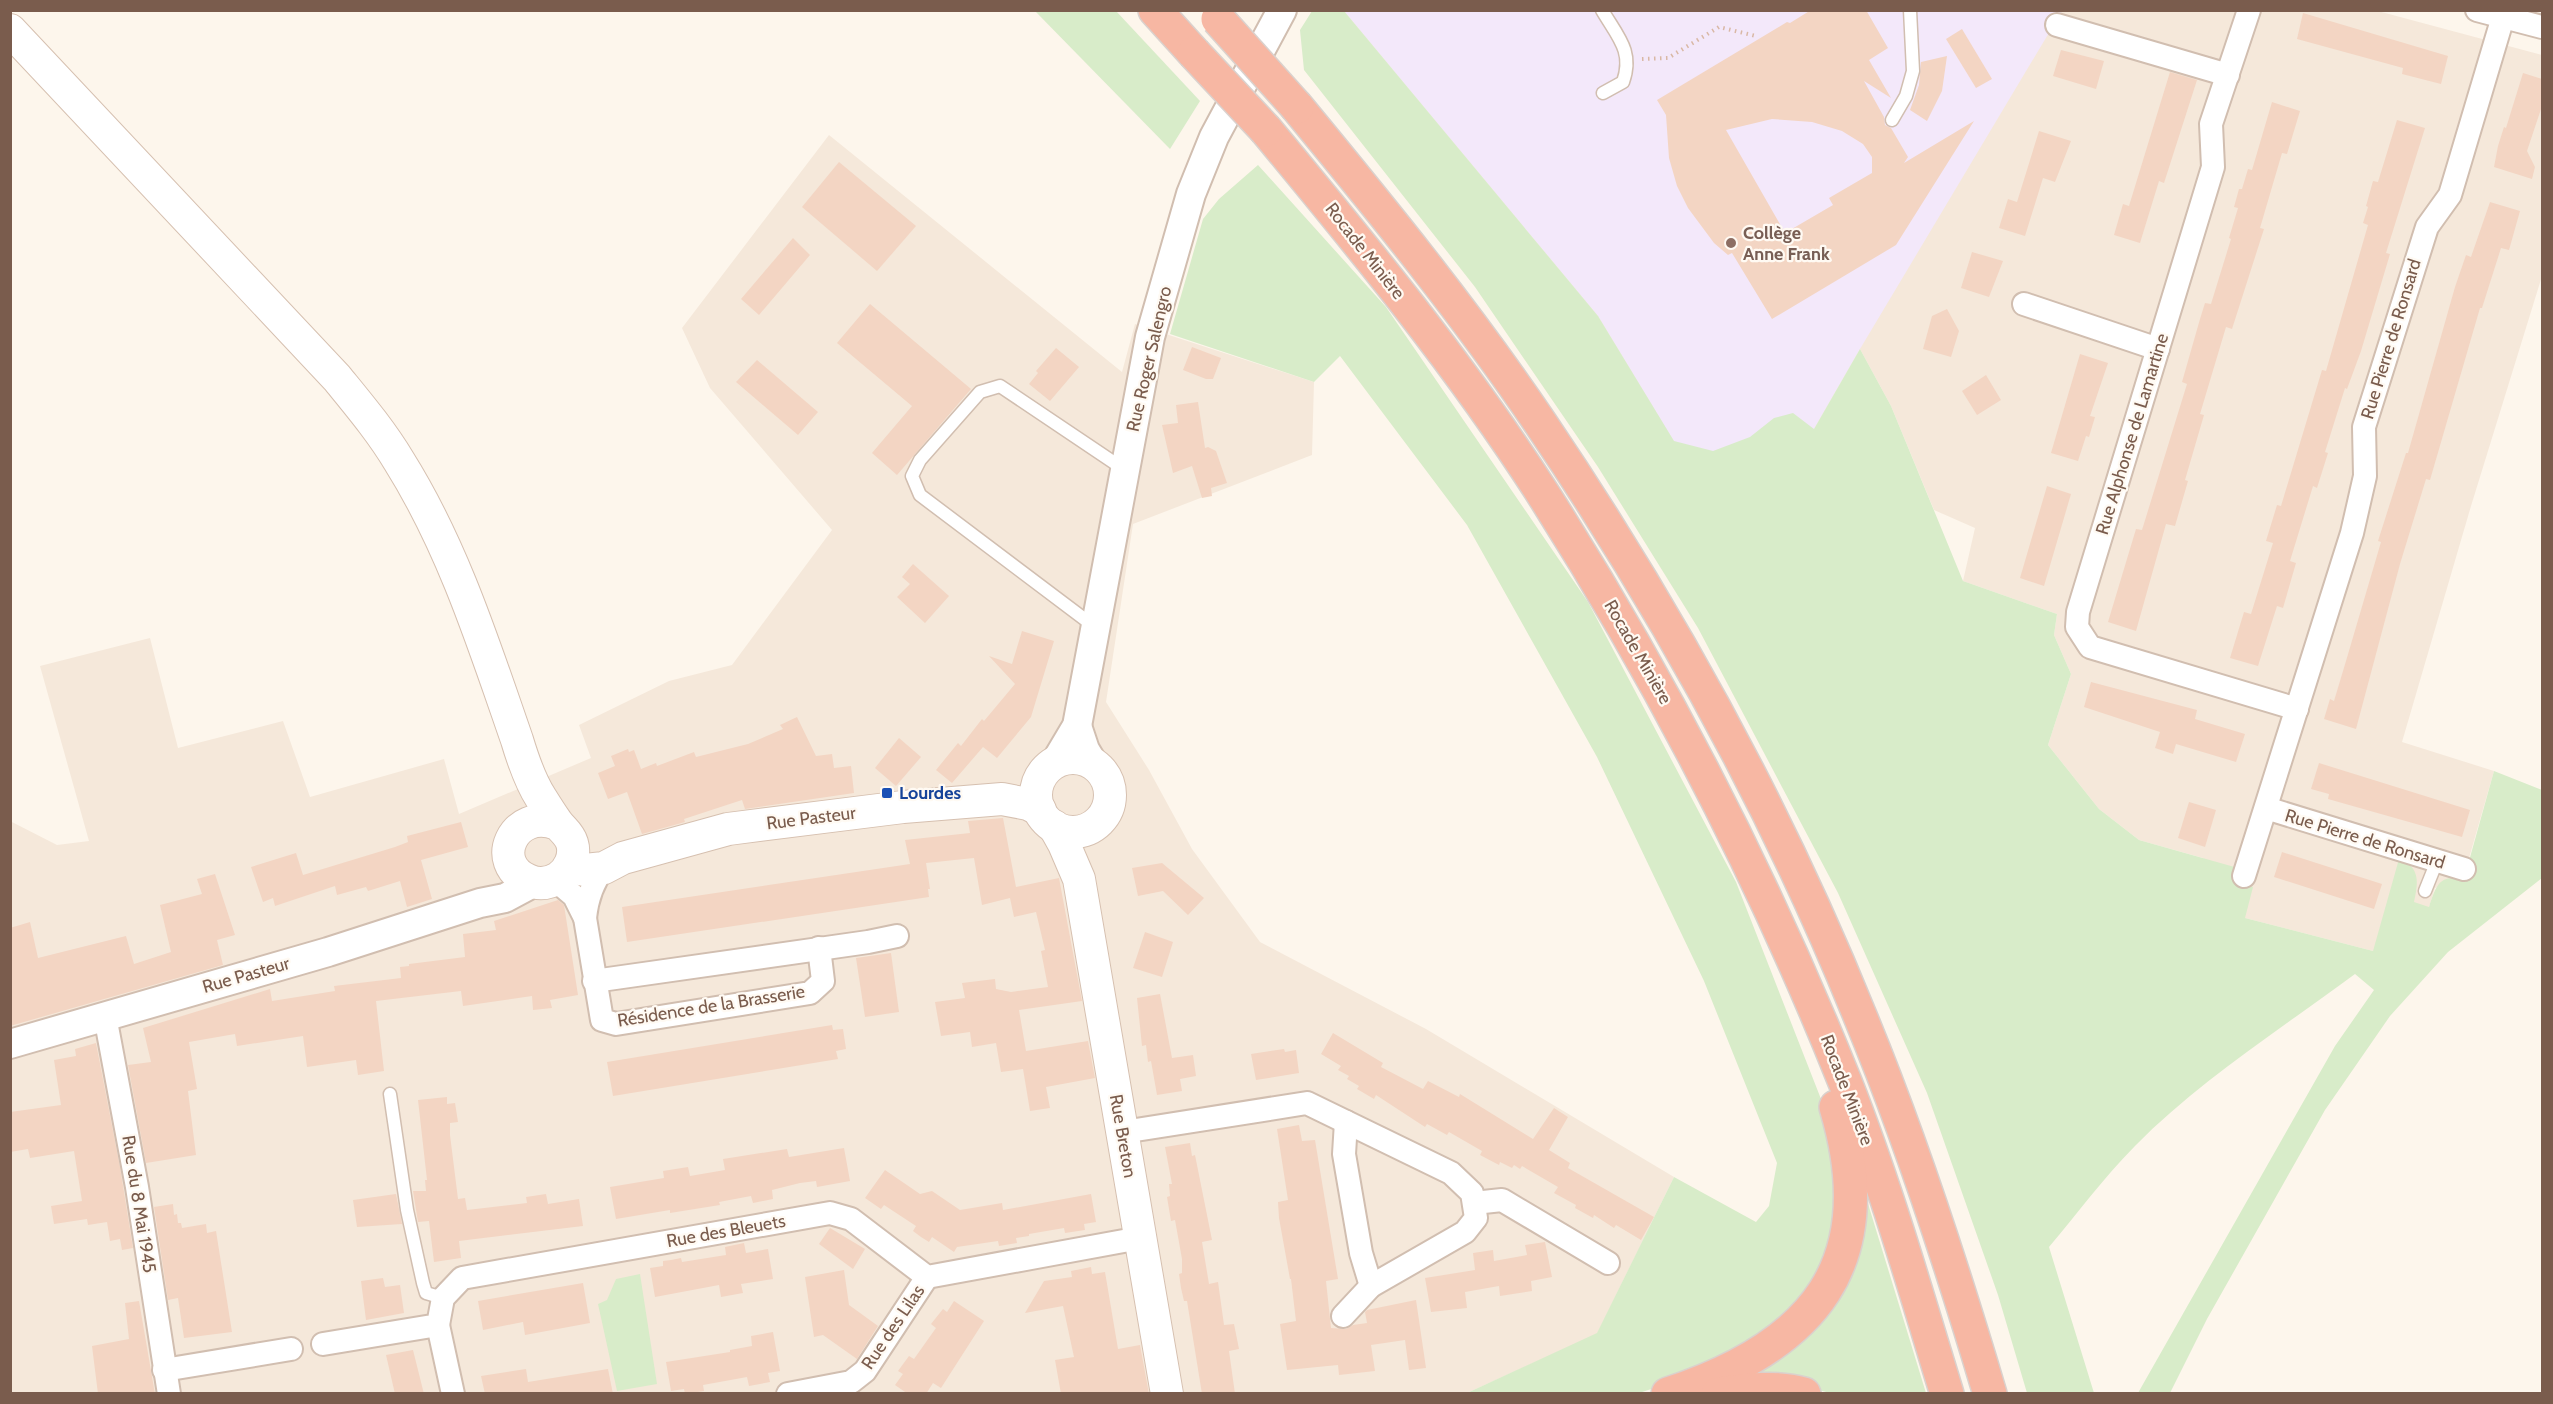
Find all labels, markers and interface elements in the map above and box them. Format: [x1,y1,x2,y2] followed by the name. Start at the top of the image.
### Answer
[1320,198,1410,304] street label: Rocade Minière
[1743,222,1830,265] place label: Collège Anne Frank
[1724,236,1738,250] marker: Collège Anne Frank
[2356,256,2426,422] street label: Rue Pierre de Ronsard
[1122,284,1176,434] street label: Rue Roger Salengro
[2091,331,2173,537] street label: Rue Alphonse de Lamartine
[1599,596,1677,708] street label: Rocade Minière
[899,782,961,804] place label: Lourdes
[880,786,894,800] marker: Lourdes
[765,802,857,834] street label: Rue Pasteur
[2282,804,2448,874] street label: Rue Pierre de Ronsard
[200,952,292,998] street label: Rue Pasteur
[616,980,806,1032] street label: Résidence de la Brasserie
[1816,1032,1878,1148] street label: Rocade Minière
[1105,1092,1141,1180] street label: Rue Breton
[117,1134,161,1274] street label: Rue du 8 Mai 1945
[665,1210,787,1252] street label: Rue des Bleuets
[857,1281,929,1373] street label: Rue des Lilas

